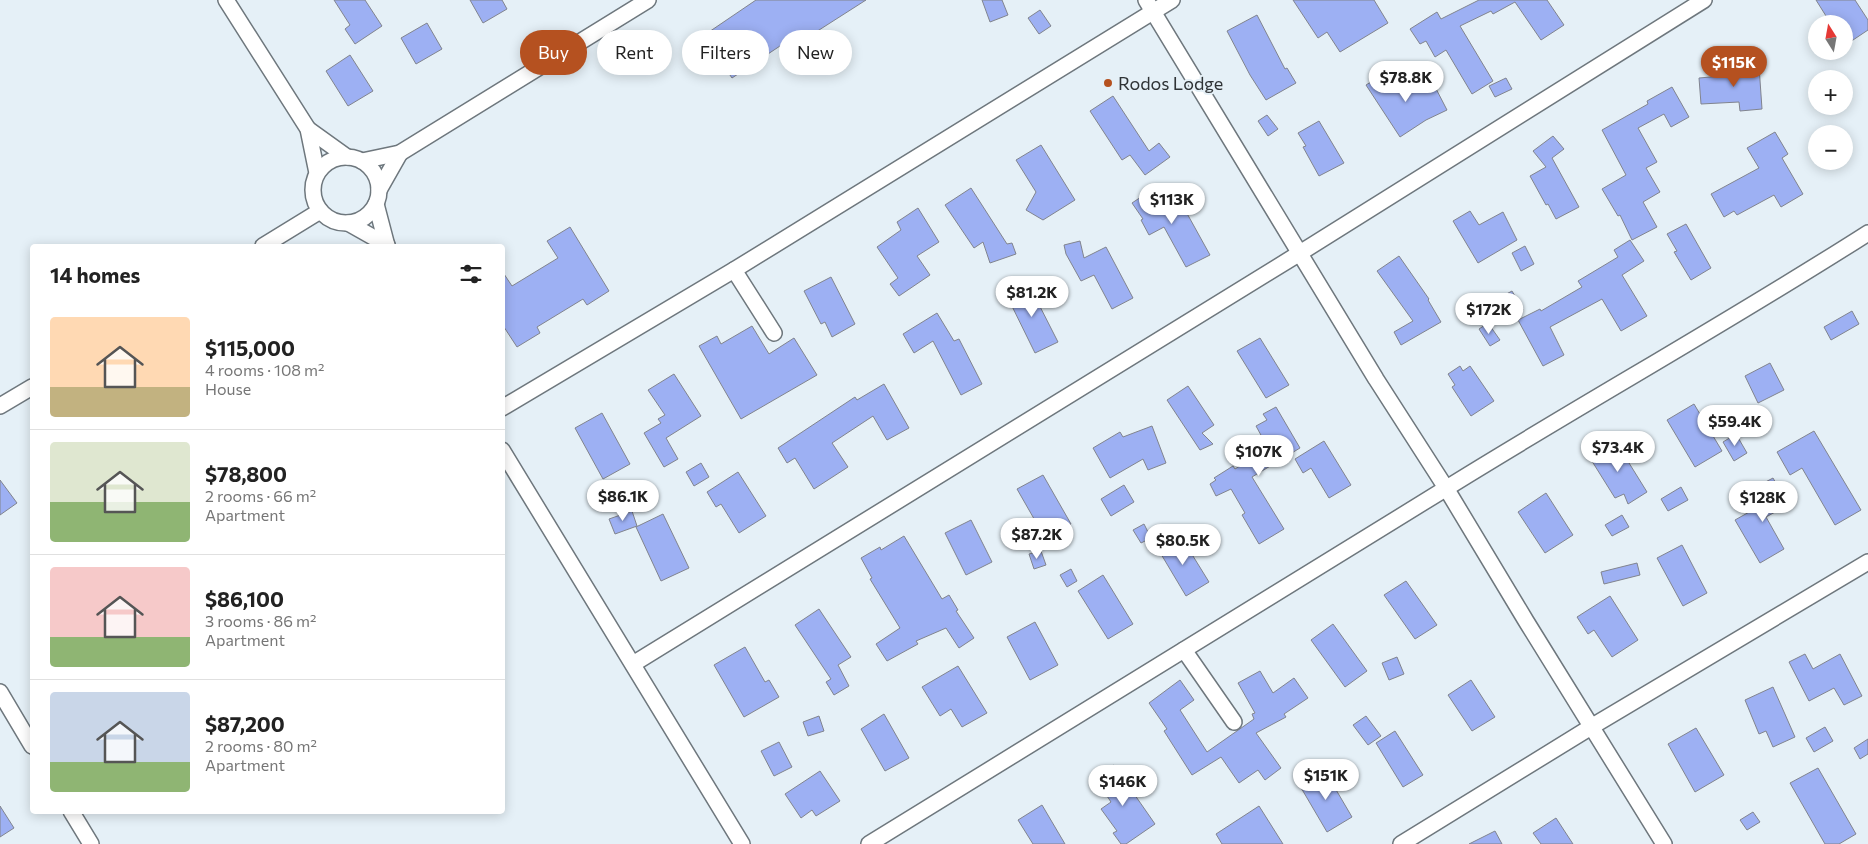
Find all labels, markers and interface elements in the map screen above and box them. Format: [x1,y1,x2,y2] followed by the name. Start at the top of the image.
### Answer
[1808,15,1852,60] north arrow
[1808,15,1853,170] map controls
[520,30,587,75] chip: Buy
[597,30,672,75] chip: Rent
[682,30,769,75] chip: Filters
[779,30,852,75] chip: New
[1699,46,1769,88] pin: $115K
[1712,52,1756,71] text: $115K
[1365,61,1447,103] pin: $78.8K
[1380,67,1432,86] text: $78.8K
[1808,70,1853,115] button: +
[1118,72,1223,94] place label: Rodos Lodge
[1102,77,1114,89] marker: Rodos Lodge
[1808,125,1853,170] button: −
[1137,182,1207,225] pin: $113K
[1150,189,1194,208] text: $113K
[457,260,485,288] icon: filters
[50,262,140,287] text: 14 homes
[991,276,1073,318] pin: $81.2K
[1007,282,1057,301] text: $81.2K
[1454,292,1524,335] pin: $172K
[1466,299,1512,318] text: $172K
[205,335,295,360] text: $115,000
[90,337,150,397] icon: home
[205,360,325,379] text: 4 rooms · 108 m²
[205,379,251,398] text: House
[1694,404,1776,447] pin: $59.4K
[1708,411,1762,430] text: $59.4K
[1577,430,1659,473] pin: $73.4K
[1224,434,1294,477] pin: $107K
[1592,437,1644,456] text: $73.4K
[1236,441,1282,460] text: $107K
[205,461,287,486] text: $78,800
[90,462,150,522] icon: home
[582,480,664,522] pin: $86.1K
[1728,480,1798,523] pin: $128K
[205,486,316,505] text: 2 rooms · 66 m²
[598,486,648,505] text: $86.1K
[1740,487,1786,506] text: $128K
[205,505,285,524] text: Apartment
[996,518,1078,560] pin: $87.2K
[1012,524,1062,543] text: $87.2K
[1142,524,1224,566] pin: $80.5K
[1156,530,1210,549] text: $80.5K
[205,586,284,611] text: $86,100
[90,587,150,647] icon: home
[205,611,316,630] text: 3 rooms · 86 m²
[205,630,285,649] text: Apartment
[205,711,285,736] text: $87,200
[90,712,150,772] icon: home
[205,736,317,755] text: 2 rooms · 80 m²
[205,755,285,774] text: Apartment
[1291,758,1361,801] pin: $151K
[1088,764,1158,807] pin: $146K
[1304,765,1348,784] text: $151K
[1099,771,1147,790] text: $146K

